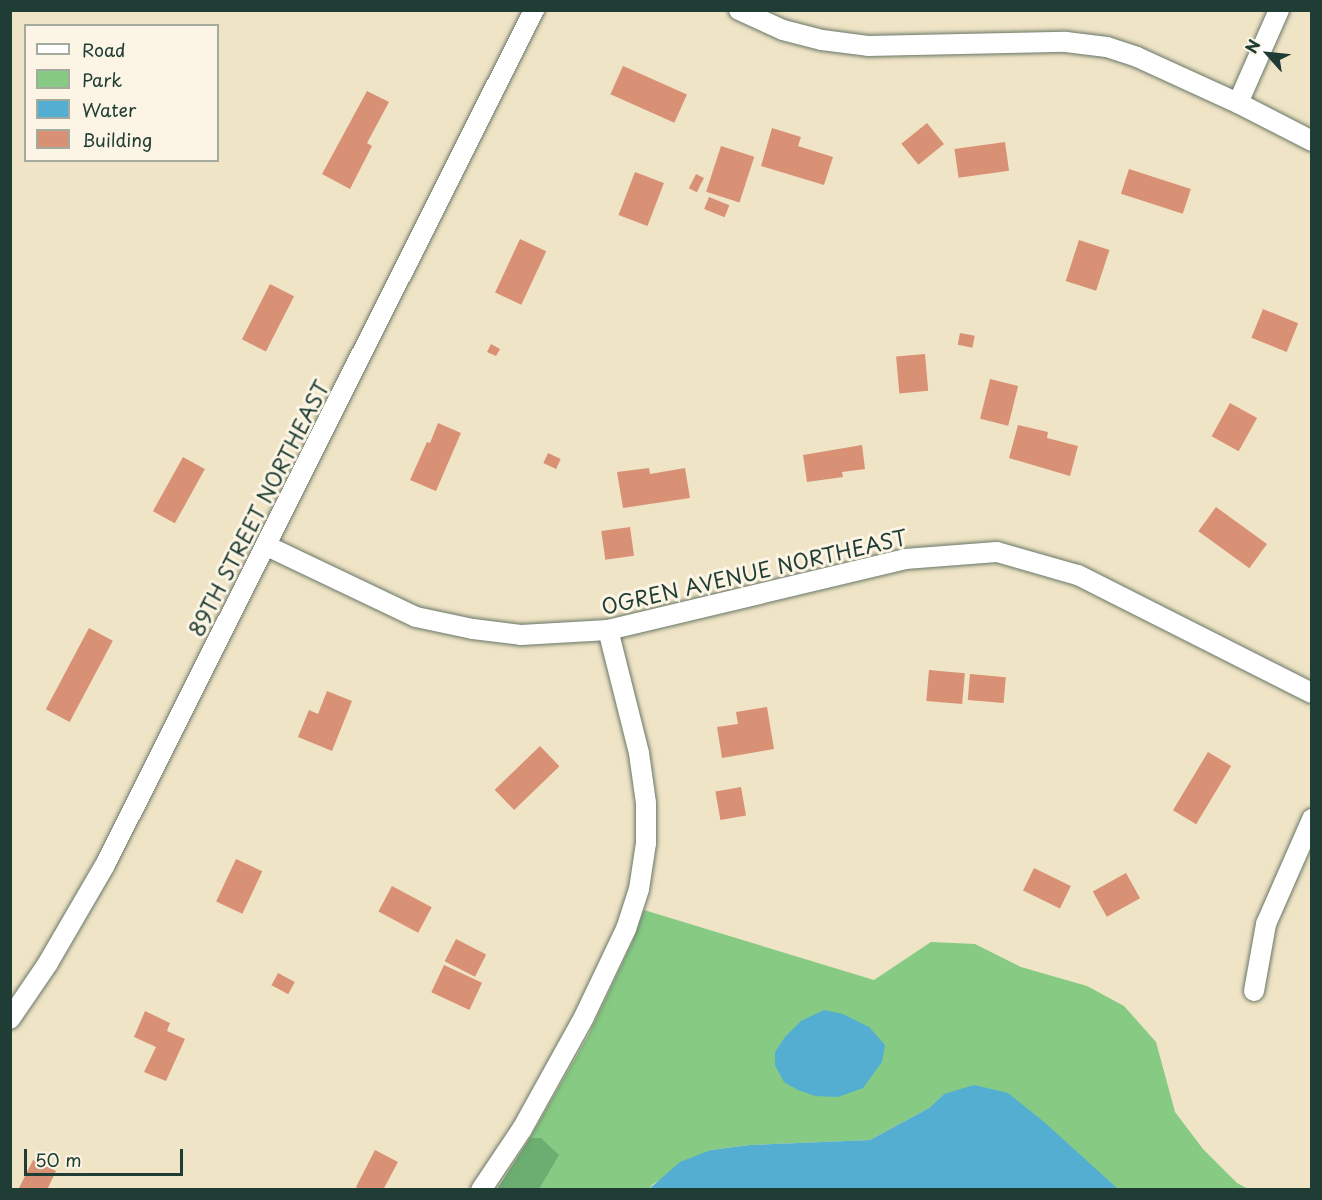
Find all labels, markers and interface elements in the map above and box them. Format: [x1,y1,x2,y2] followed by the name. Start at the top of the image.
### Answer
[24,24,219,162] legend
[1238,24,1298,84] north arrow
[1238,35,1266,57] text: N
[82,36,126,63] text: Road
[82,66,122,93] text: Park
[82,96,136,123] text: Water
[82,126,152,153] text: Building
[182,375,334,641] street label: 89TH STREET NORTHEAST
[598,523,910,619] street label: OGREN AVENUE NORTHEAST
[27,1137,186,1175] scale bar
[35,1146,82,1173] text: 50 m

